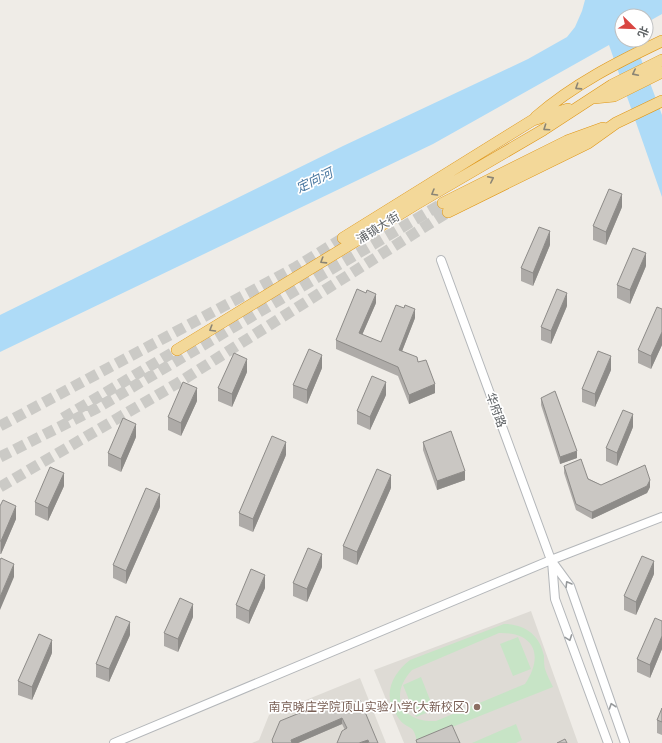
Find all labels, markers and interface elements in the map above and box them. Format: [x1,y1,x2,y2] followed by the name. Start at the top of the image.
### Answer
[614,8,654,48] north arrow
[635,24,651,39] text: 北
[632,68,639,76] one-way arrow
[575,82,582,89] one-way arrow
[544,123,551,130] one-way arrow
[293,164,338,196] water label: 定向河
[486,176,494,184] one-way arrow
[431,189,438,196] one-way arrow
[354,209,402,247] street label: 浦镇大街
[320,257,327,264] one-way arrow
[209,324,216,331] one-way arrow
[483,391,509,429] street label: 华府路
[566,581,573,588] one-way arrow
[565,634,573,641] one-way arrow
[269,700,469,714] place label: 南京晓庄学院顶山实验小学(大新校区)
[472,702,482,712] marker: 南京晓庄学院顶山实验小学(大新校区)
[608,703,617,710] one-way arrow

